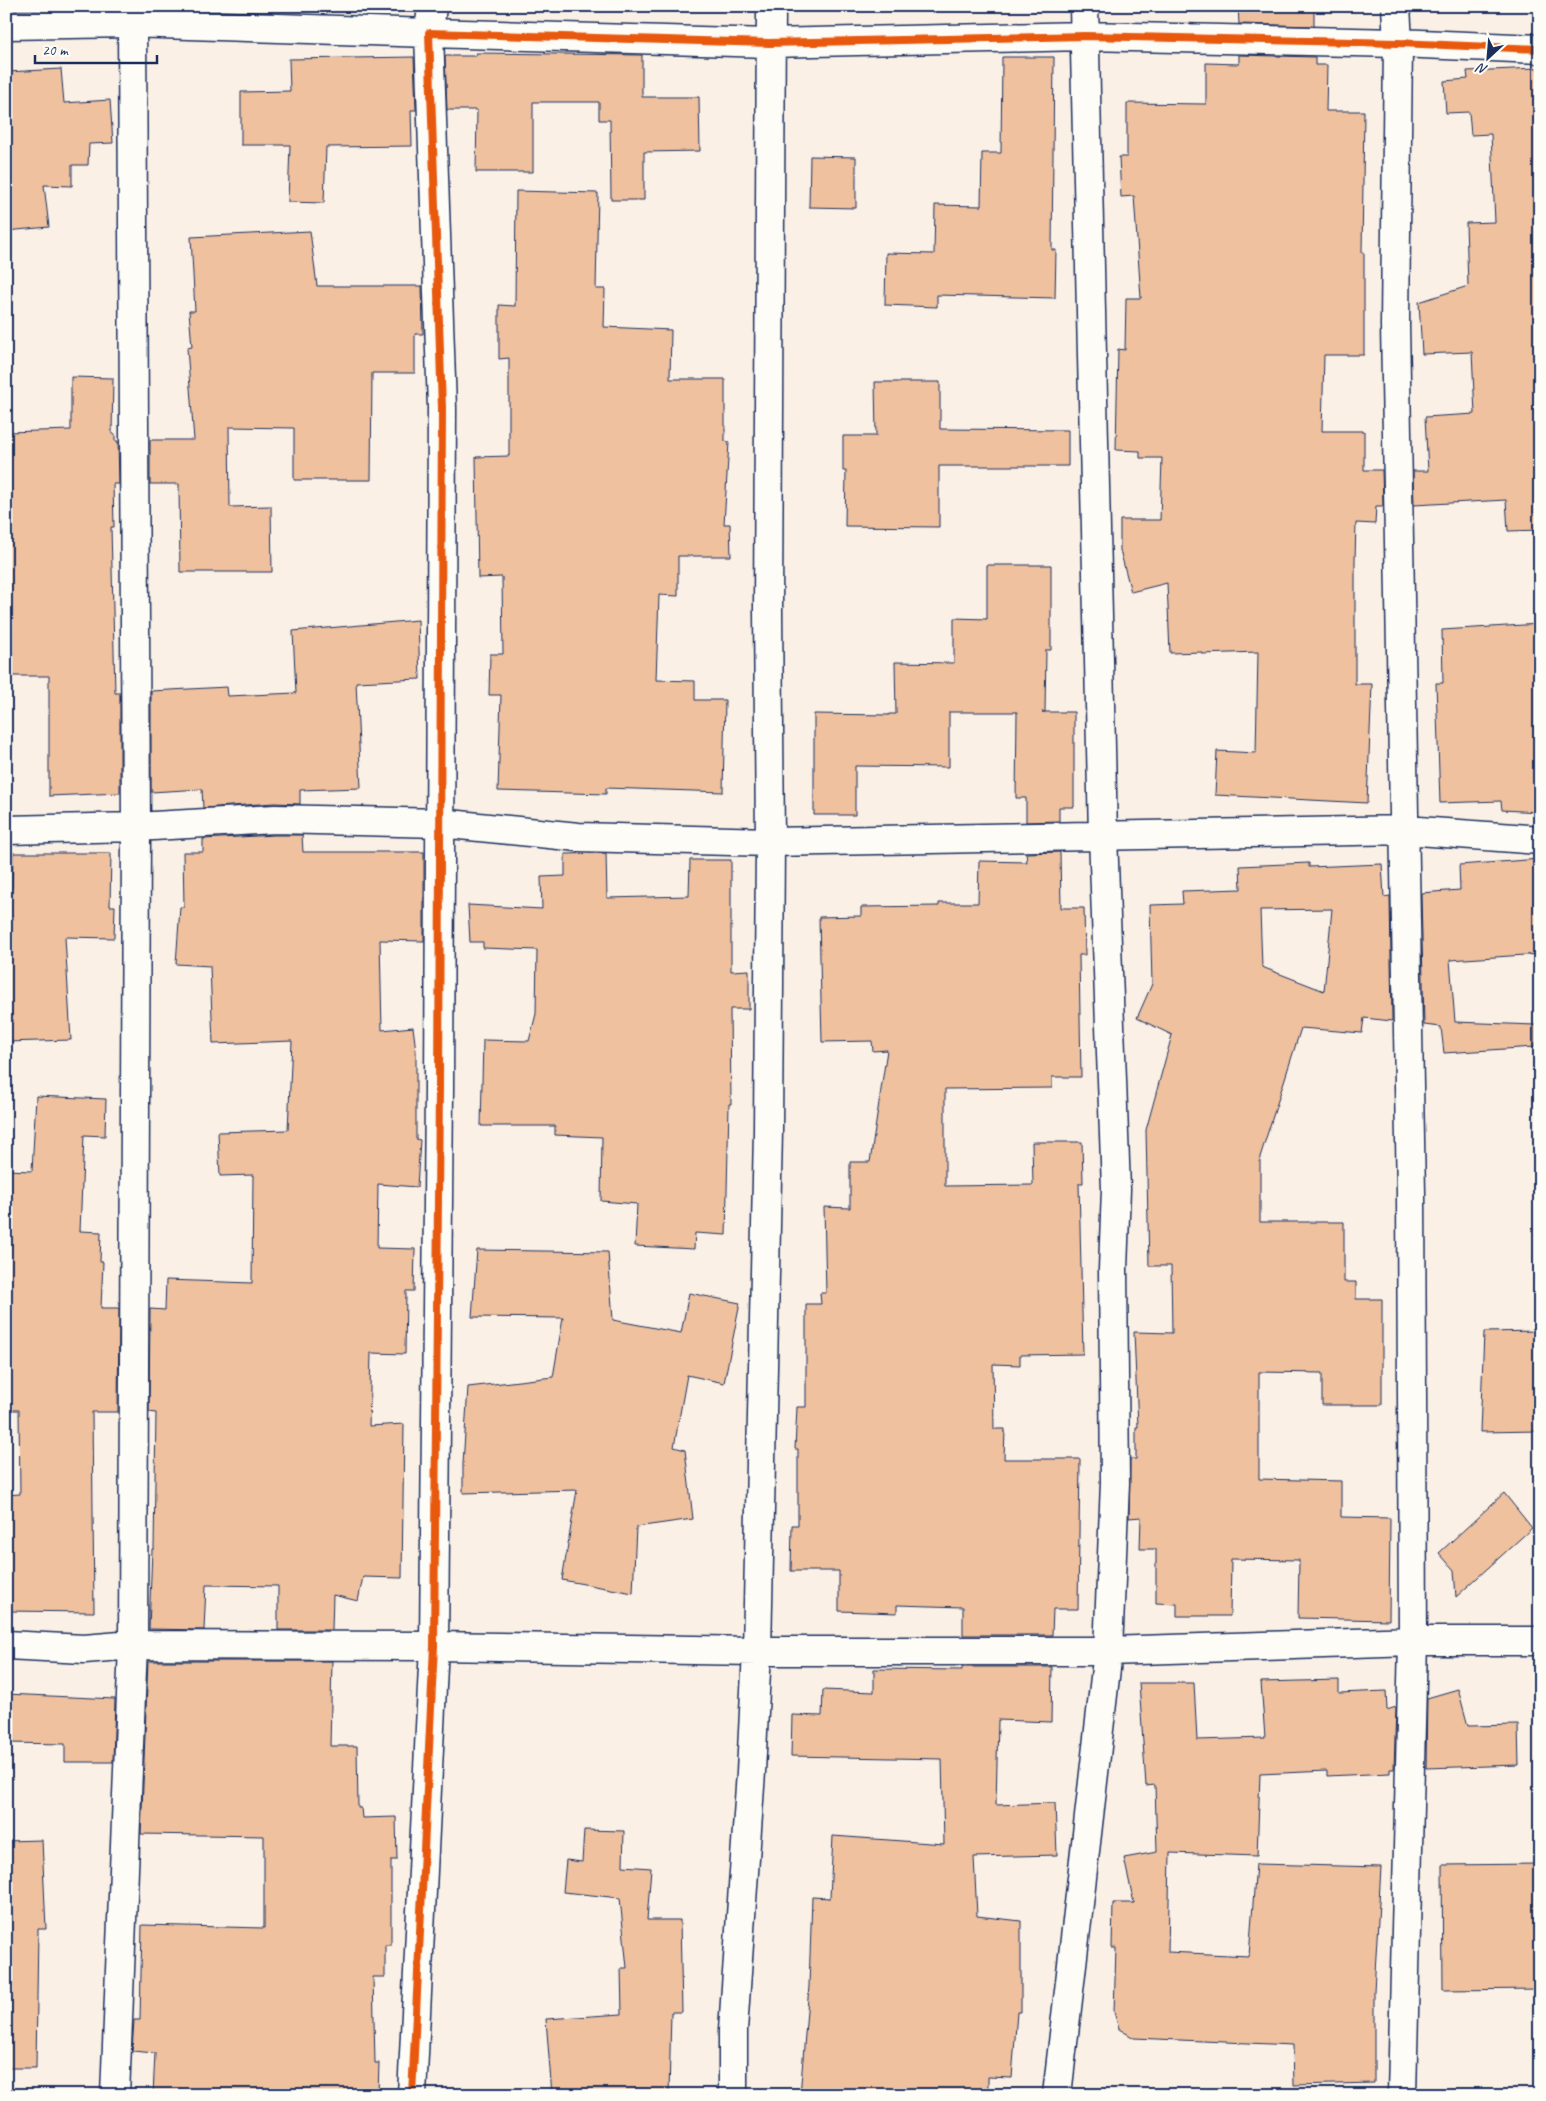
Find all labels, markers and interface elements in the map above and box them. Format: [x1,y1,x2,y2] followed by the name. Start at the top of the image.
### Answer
[35,32,158,64] scale bar
[1464,32,1514,82] north arrow
[42,41,69,60] text: 20 m
[1473,59,1490,79] text: N

